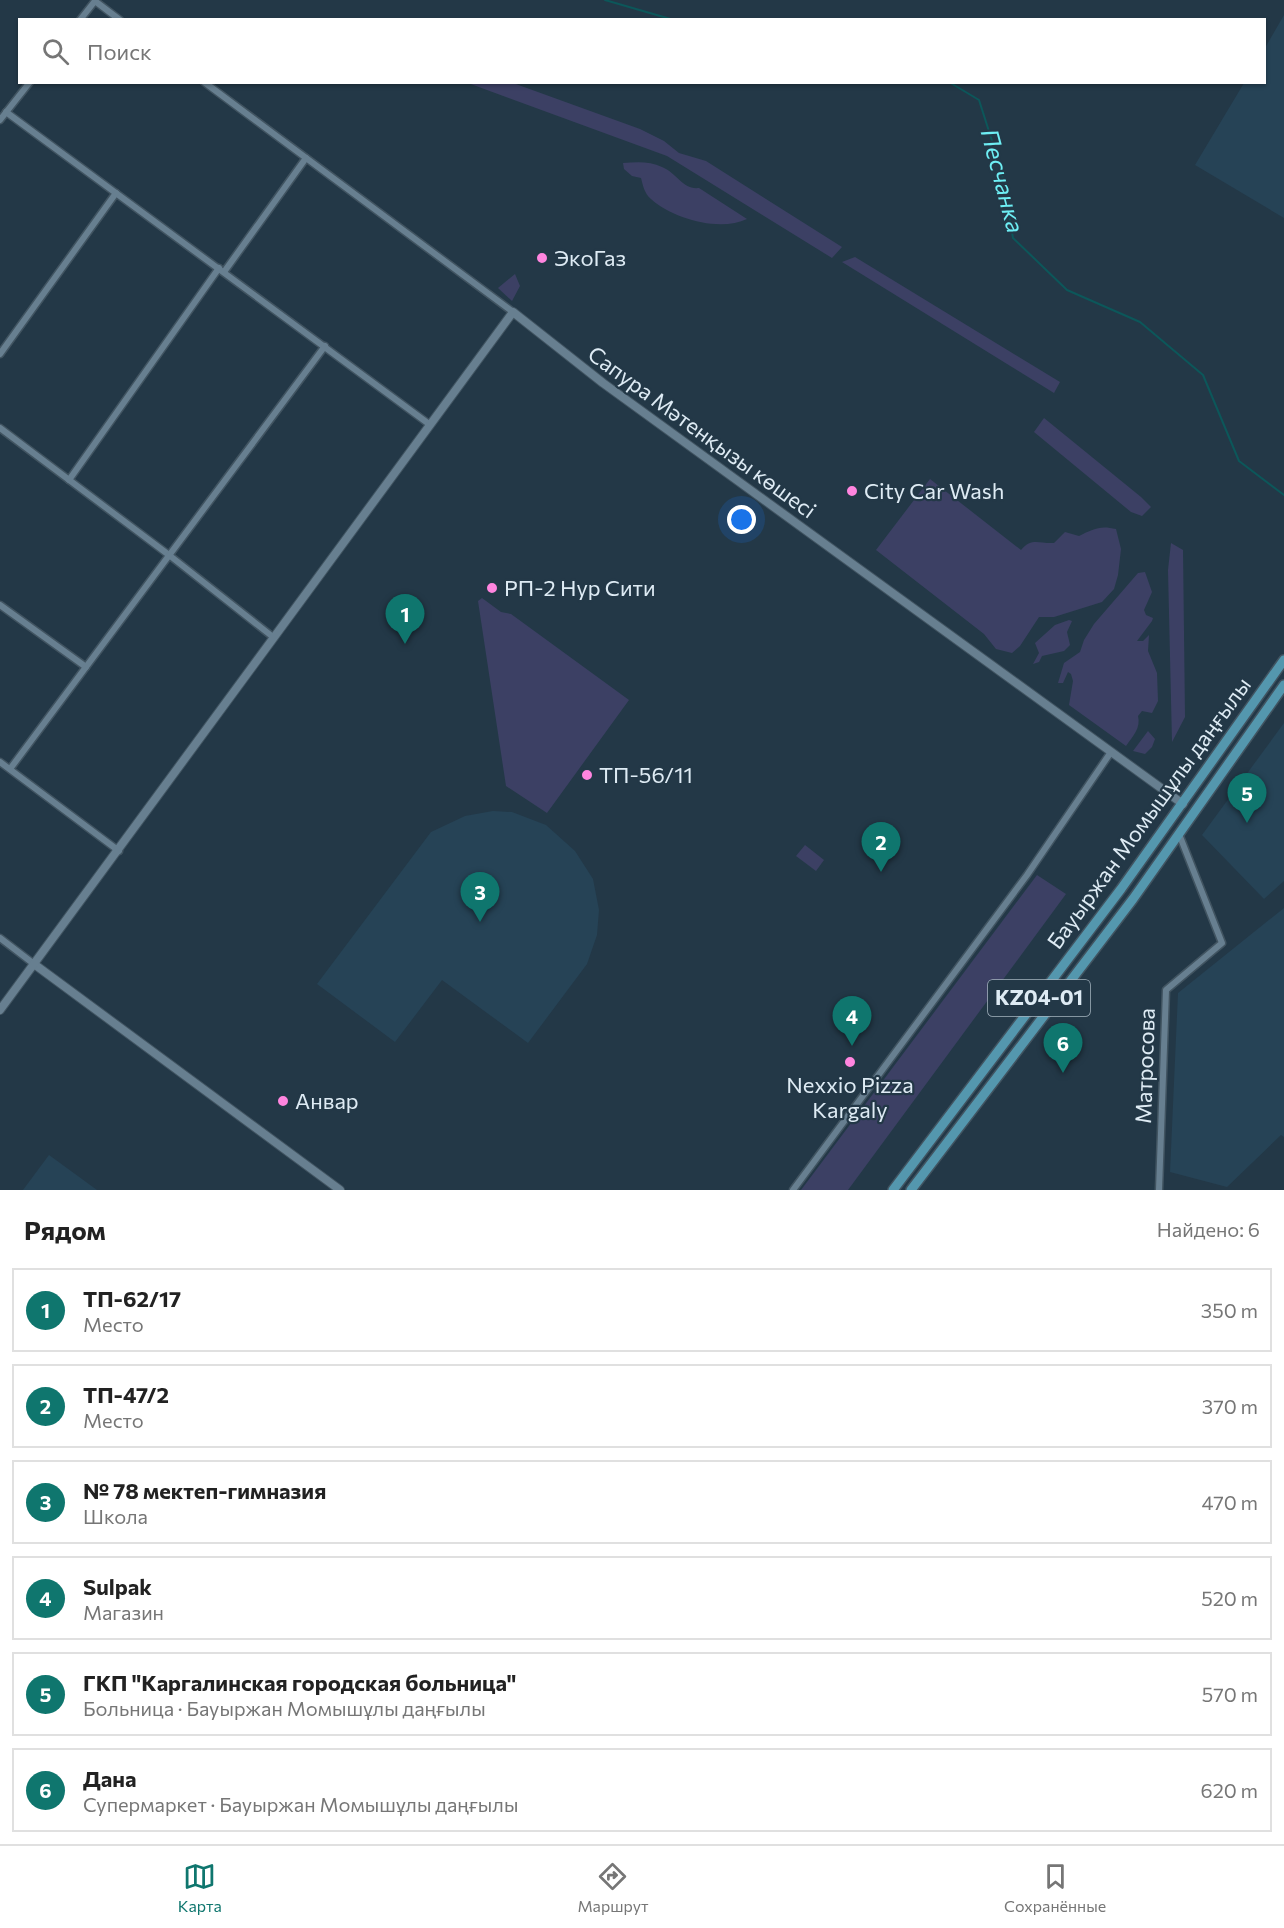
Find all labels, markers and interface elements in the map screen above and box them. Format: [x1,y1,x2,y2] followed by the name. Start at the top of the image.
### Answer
[18,18,1266,84] search box
[39,35,72,68] icon: search
[87,38,152,65] text: Поиск
[976,125,1031,236] water label: Песчанка
[554,244,626,271] place label: ЭкоГаз
[535,251,549,265] marker: ЭкоГаз
[583,340,822,523] street label: Сапура Мәтенқызы көшесі
[864,477,1004,504] place label: City Car Wash
[845,484,859,498] marker: City Car Wash
[727,505,756,534] your location
[504,574,656,601] place label: РП-2 Нур Сити
[485,581,499,595] marker: РП-2 Нур Сити
[386,594,424,644] pin: 1
[1041,672,1256,954] street label: Бауыржан Момышұлы даңғылы
[599,761,693,788] place label: ТП-56/11
[580,768,594,782] marker: ТП-56/11
[1228,774,1266,823] pin: 5
[862,822,900,872] pin: 2
[460,872,500,922] pin: 3
[988,980,1090,1016] road number: KZ04-01
[832,996,872,1046] pin: 4
[1129,1008,1160,1124] street label: Матросова
[1044,1024,1082,1073] pin: 6
[843,1055,857,1069] marker: Nexxio Pizza Kargaly
[786,1071,914,1123] place label: Nexxio Pizza Kargaly
[295,1087,359,1114] place label: Анвар
[276,1094,290,1108] marker: Анвар
[24,1214,106,1245] text: Рядом
[1157,1217,1260,1241] text: Найдено: 6
[83,1285,181,1312] text: ТП-62/17
[41,1298,50,1322] text: 1
[1201,1298,1258,1322] text: 350 m
[83,1312,144,1336] text: Место
[83,1381,169,1408] text: ТП-47/2
[40,1394,51,1418] text: 2
[1202,1394,1258,1418] text: 370 m
[83,1408,144,1432] text: Место
[83,1477,326,1504] text: № 78 мектеп-гимназия
[40,1490,51,1514] text: 3
[1202,1490,1258,1514] text: 470 m
[83,1504,148,1528] text: Школа
[83,1573,152,1600] text: Sulpak
[39,1586,52,1610] text: 4
[1201,1586,1258,1610] text: 520 m
[83,1600,164,1624] text: Магазин
[83,1669,516,1696] text: ГКП "Каргалинская городская больница"
[40,1682,51,1706] text: 5
[1202,1682,1258,1706] text: 570 m
[83,1696,486,1720] text: Больница · Бауыржан Момышұлы даңғылы
[83,1765,136,1792] text: Дана
[39,1778,52,1802] text: 6
[1201,1778,1258,1802] text: 620 m
[83,1792,518,1816] text: Супермаркет · Бауыржан Момышұлы даңғылы
[178,1860,222,1915] tab: Карта
[577,1860,649,1915] tab: Маршрут
[1004,1860,1106,1915] tab: Сохранённые

